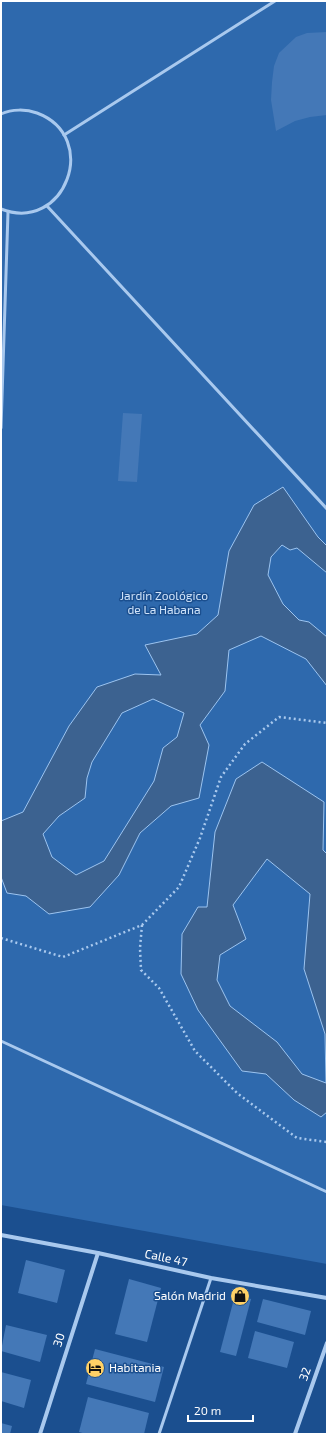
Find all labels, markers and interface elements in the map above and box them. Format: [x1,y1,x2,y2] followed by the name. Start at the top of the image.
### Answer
[120,588,208,616] park label: Jardín Zoológico de La Habana
[144,1246,189,1268] street label: Calle 47
[229,1285,251,1307] shop icon: Salón Madrid
[154,1288,226,1302] place label: Salón Madrid
[49,1331,67,1348] street label: 30
[84,1357,106,1379] hotel icon: Habitania
[109,1360,161,1374] place label: Habitania
[295,1365,313,1382] street label: 32
[188,1397,253,1423] scale bar
[194,1403,221,1417] text: 20 m

